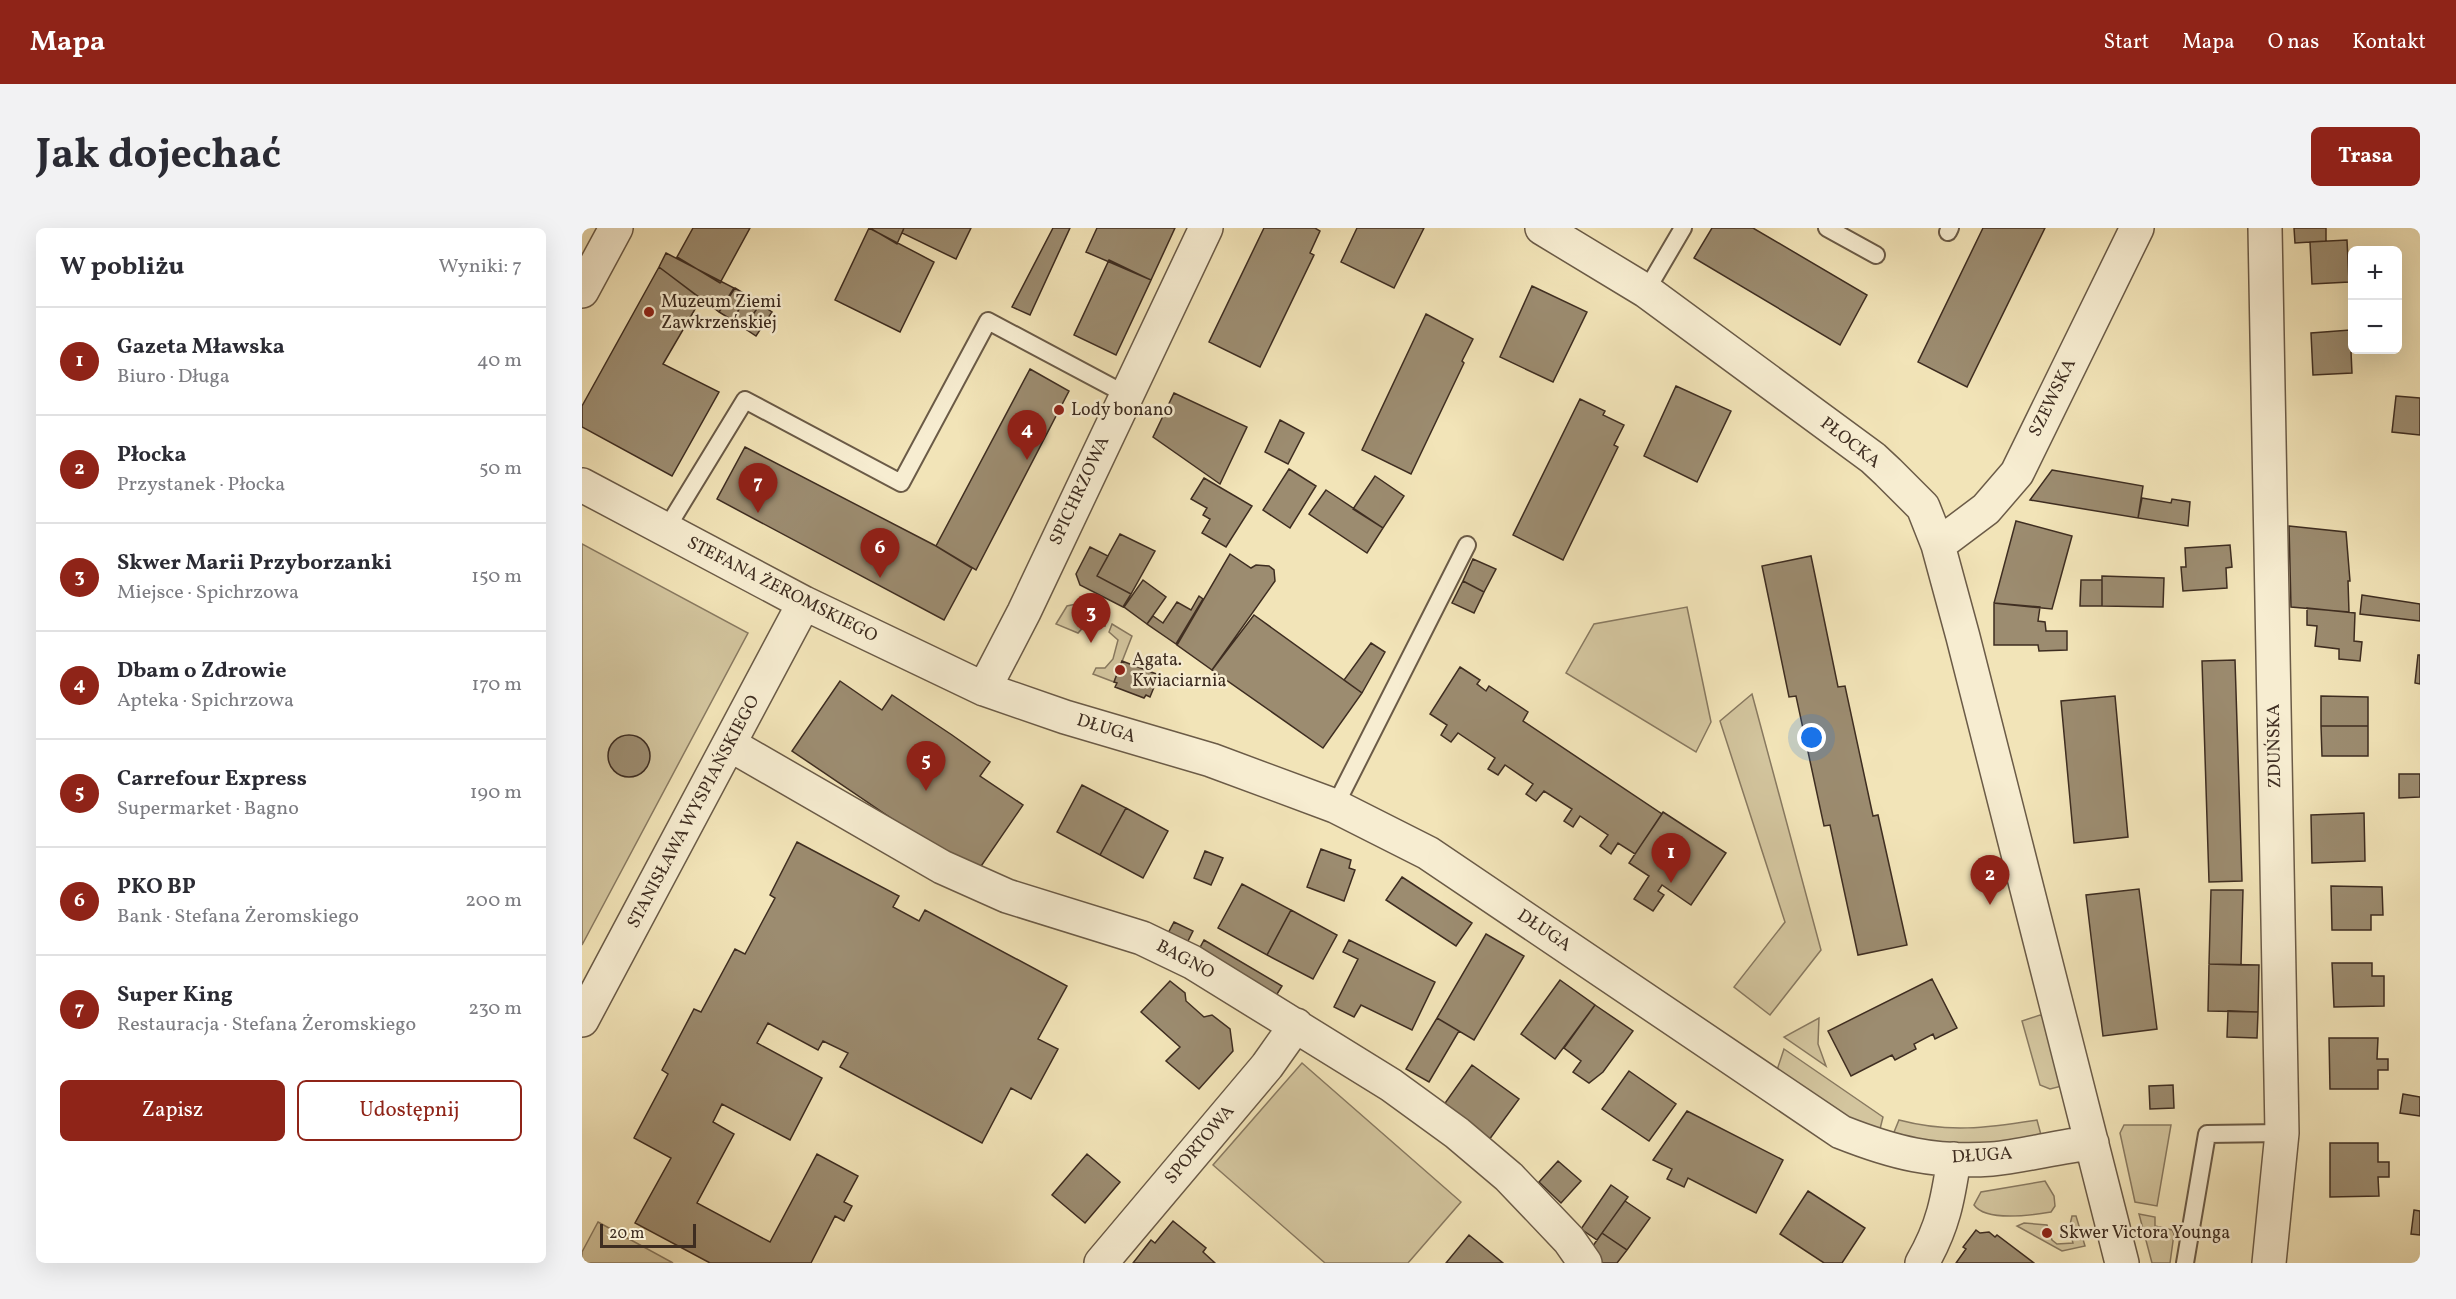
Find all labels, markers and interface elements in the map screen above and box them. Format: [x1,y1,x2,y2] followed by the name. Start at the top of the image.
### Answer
[30,23,105,62] text: Mapa
[2104,28,2149,57] text: Start
[2182,28,2235,57] text: Mapa
[2268,28,2319,57] text: O nas
[2352,28,2426,57] text: Kontakt
[36,127,281,186] text: Jak dojechać
[2311,127,2420,186] button: Trasa
[2348,246,2402,354] map controls
[2348,246,2402,300] button: +
[60,249,184,285] text: W pobliżu
[439,253,522,281] text: Wyniki: 7
[661,290,781,336] place label: Muzeum Ziemi Zawkrzeńskiej
[2348,300,2402,354] button: −
[642,305,656,319] marker: Muzeum Ziemi Zawkrzeńskiej
[117,332,285,363] text: Gazeta Mławska
[75,347,84,375] text: 1
[477,347,522,375] text: 40 m
[2023,354,2083,441] street label: SZEWSKA
[117,363,230,391] text: Biuro · Długa
[1071,398,1173,423] place label: Lody bonano
[1052,403,1066,417] marker: Lody bonano
[1008,410,1046,460] pin: 4
[1815,412,1886,475] street label: PŁOCKA
[1044,432,1116,550] street label: SPICHRZOWA
[117,440,186,471] text: Płocka
[74,455,85,483] text: 2
[479,455,522,483] text: 50 m
[738,464,777,513] pin: 7
[117,471,285,499] text: Przystanek · Płocka
[860,528,900,578] pin: 6
[682,531,882,649] street label: STEFANA ŻEROMSKIEGO
[117,548,392,579] text: Skwer Marii Przyborzanki
[74,563,85,591] text: 3
[471,563,522,591] text: 150 m
[117,579,299,607] text: Miejsce · Spichrzowa
[1072,594,1110,643] pin: 3
[1132,648,1226,694] place label: Agata. Kwiaciarnia
[117,656,286,687] text: Dbam o Zdrowie
[1113,663,1127,677] marker: Agata. Kwiaciarnia
[73,671,86,699] text: 4
[472,671,522,699] text: 170 m
[117,687,294,715] text: Apteka · Spichrzowa
[622,691,766,933] street label: STANISŁAWA WYSPIAŃSKIEGO
[2262,703,2288,789] street label: ZDUŃSKA
[1073,708,1139,750] street label: DŁUGA
[1797,723,1826,752] your location
[906,742,946,791] pin: 5
[117,764,307,795] text: Carrefour Express
[75,779,84,807] text: 5
[470,779,522,807] text: 190 m
[117,795,299,823] text: Supermarket · Bagno
[1652,834,1690,883] pin: 1
[1970,856,2010,905] pin: 2
[117,872,196,903] text: PKO BP
[74,887,85,915] text: 6
[465,887,522,915] text: 200 m
[117,903,359,931] text: Bank · Stefana Żeromskiego
[1512,904,1576,959] street label: DŁUGA
[1151,934,1219,986] street label: BAGNO
[117,980,233,1011] text: Super King
[75,995,84,1023] text: 7
[468,995,522,1023] text: 230 m
[117,1011,416,1039] text: Restauracja · Stefana Żeromskiego
[60,1080,285,1141] button: Zapisz
[297,1080,522,1141] button: Udostępnij
[1159,1100,1241,1190] street label: SPORTOWA
[1951,1141,2013,1171] street label: DŁUGA
[600,1221,696,1248] scale bar
[2059,1221,2230,1246] place label: Skwer Victora Younga
[609,1223,644,1245] text: 20 m
[2040,1226,2054,1240] marker: Skwer Victora Younga

